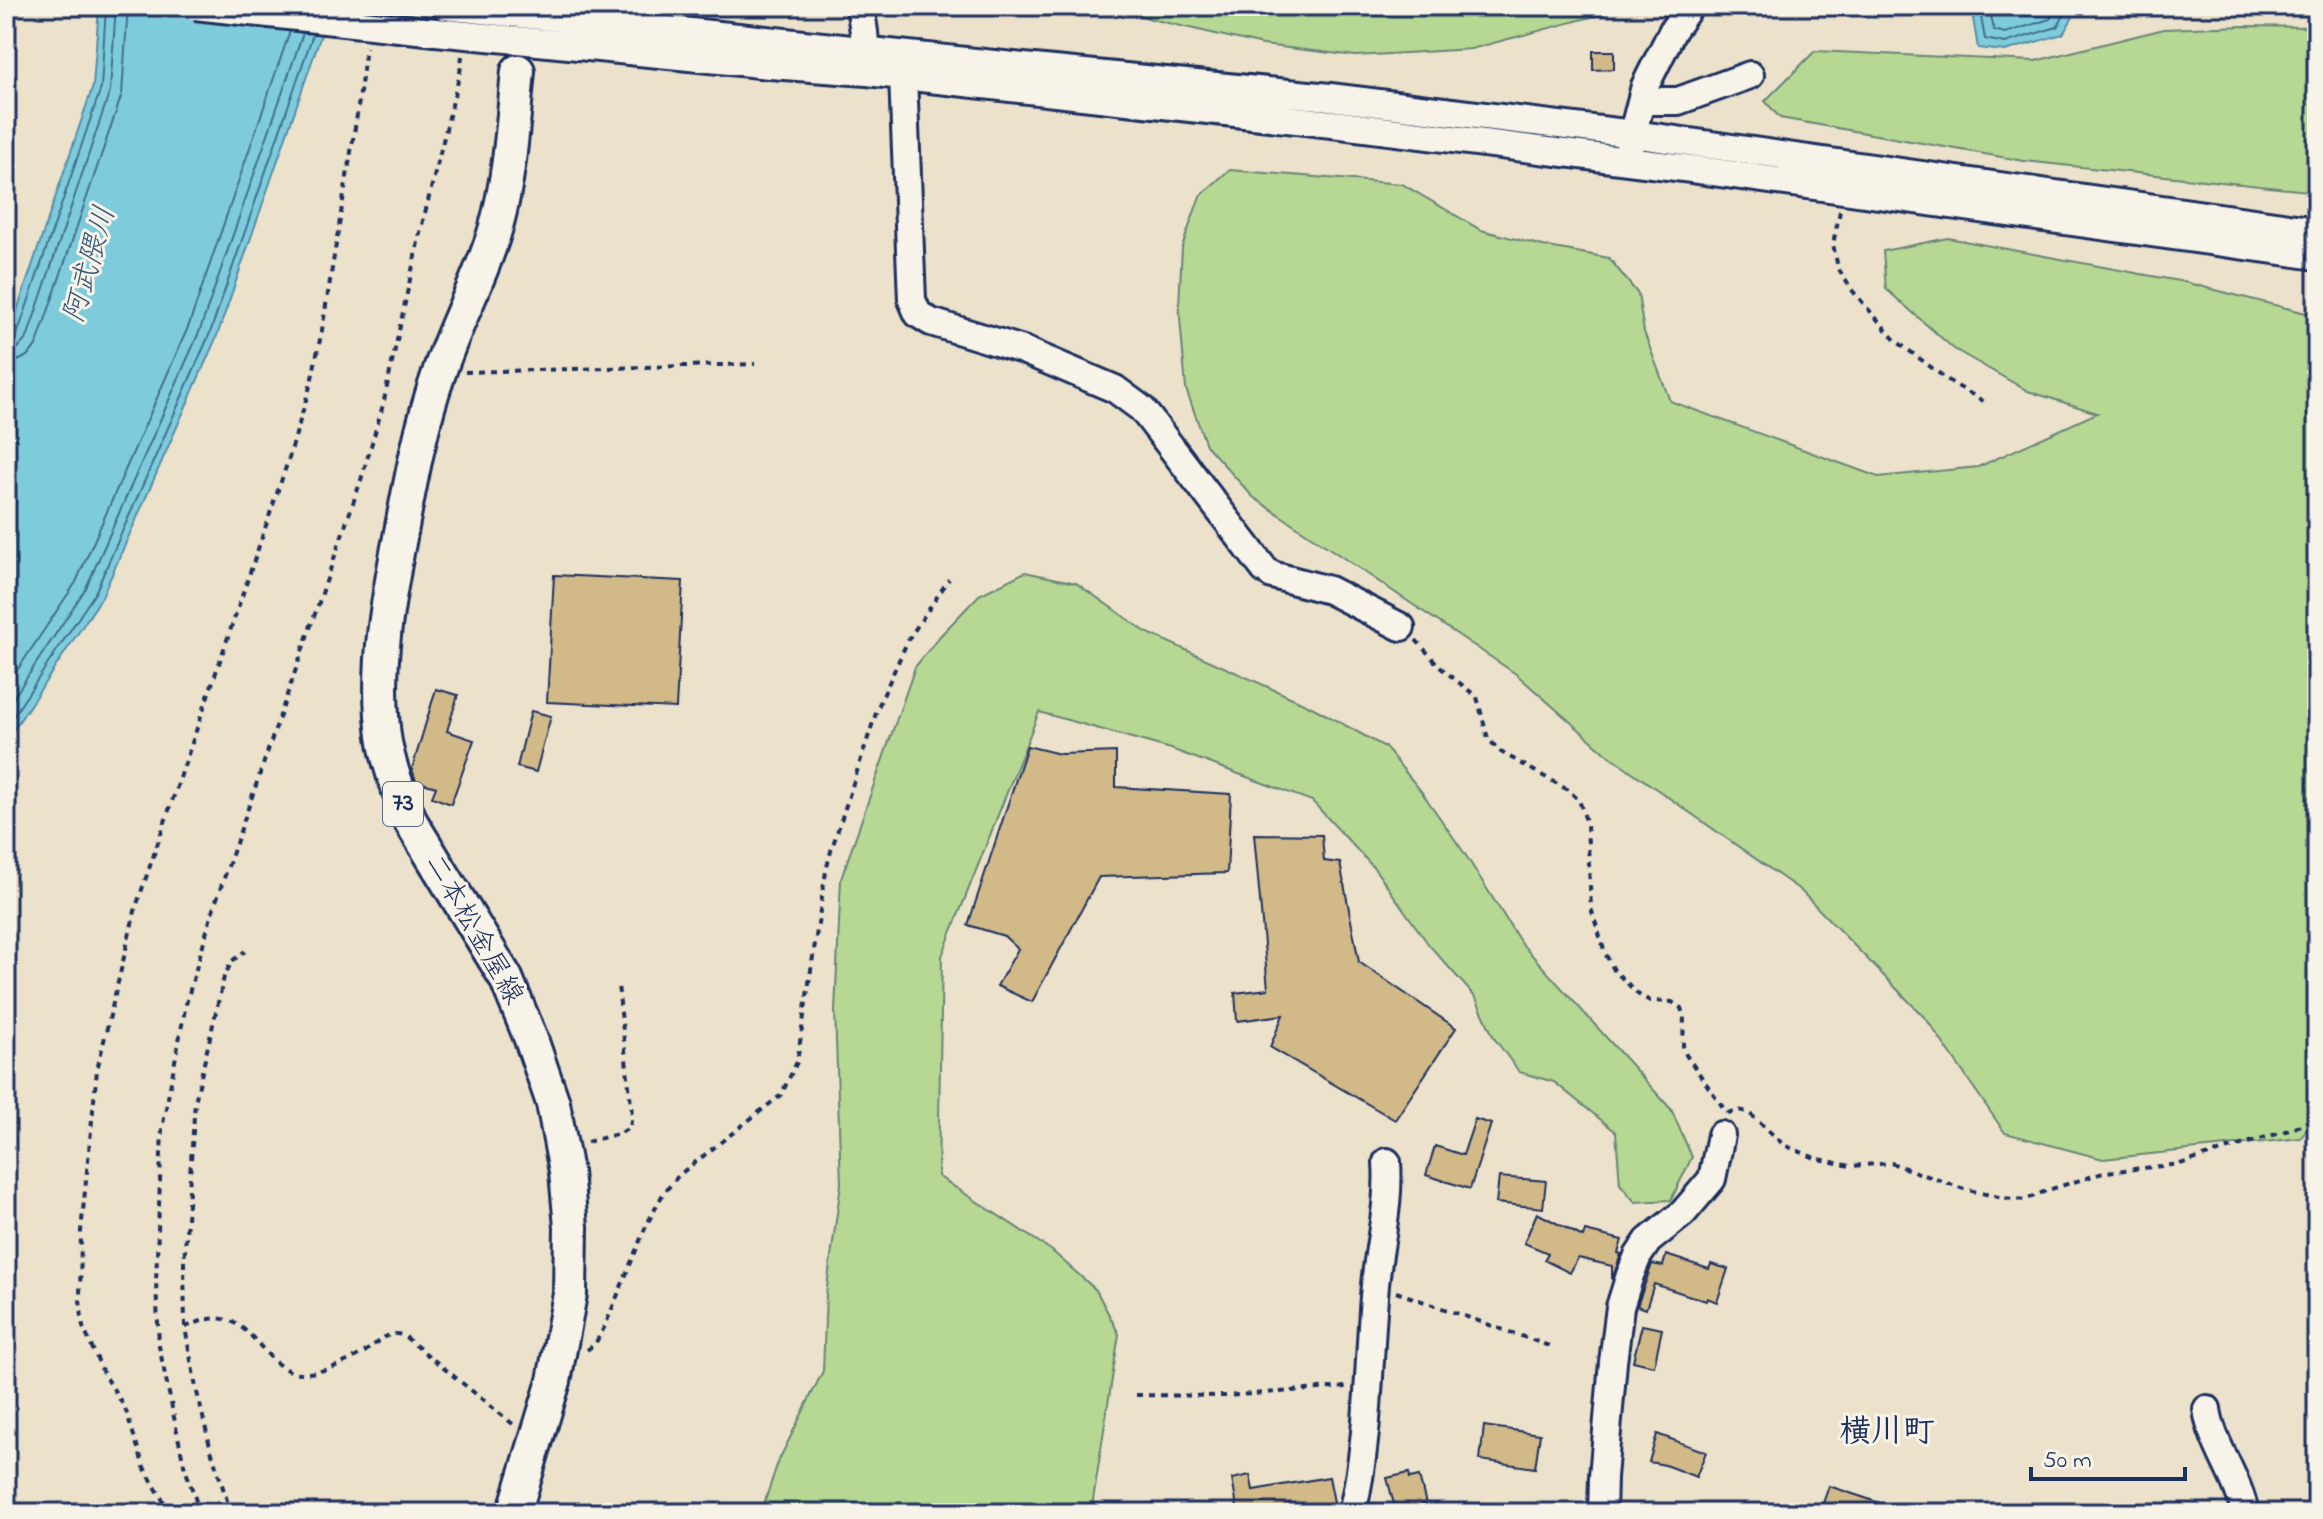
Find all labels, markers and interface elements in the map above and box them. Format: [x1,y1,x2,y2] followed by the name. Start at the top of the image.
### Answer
[53,201,129,329] water label: 阿武隈川
[383,782,423,826] road number: 73
[413,847,533,1013] street label: 二本松金屋線
[1839,1410,1935,1457] district label: 横川町
[2031,1431,2185,1481] scale bar
[2043,1444,2092,1479] text: 50 m

